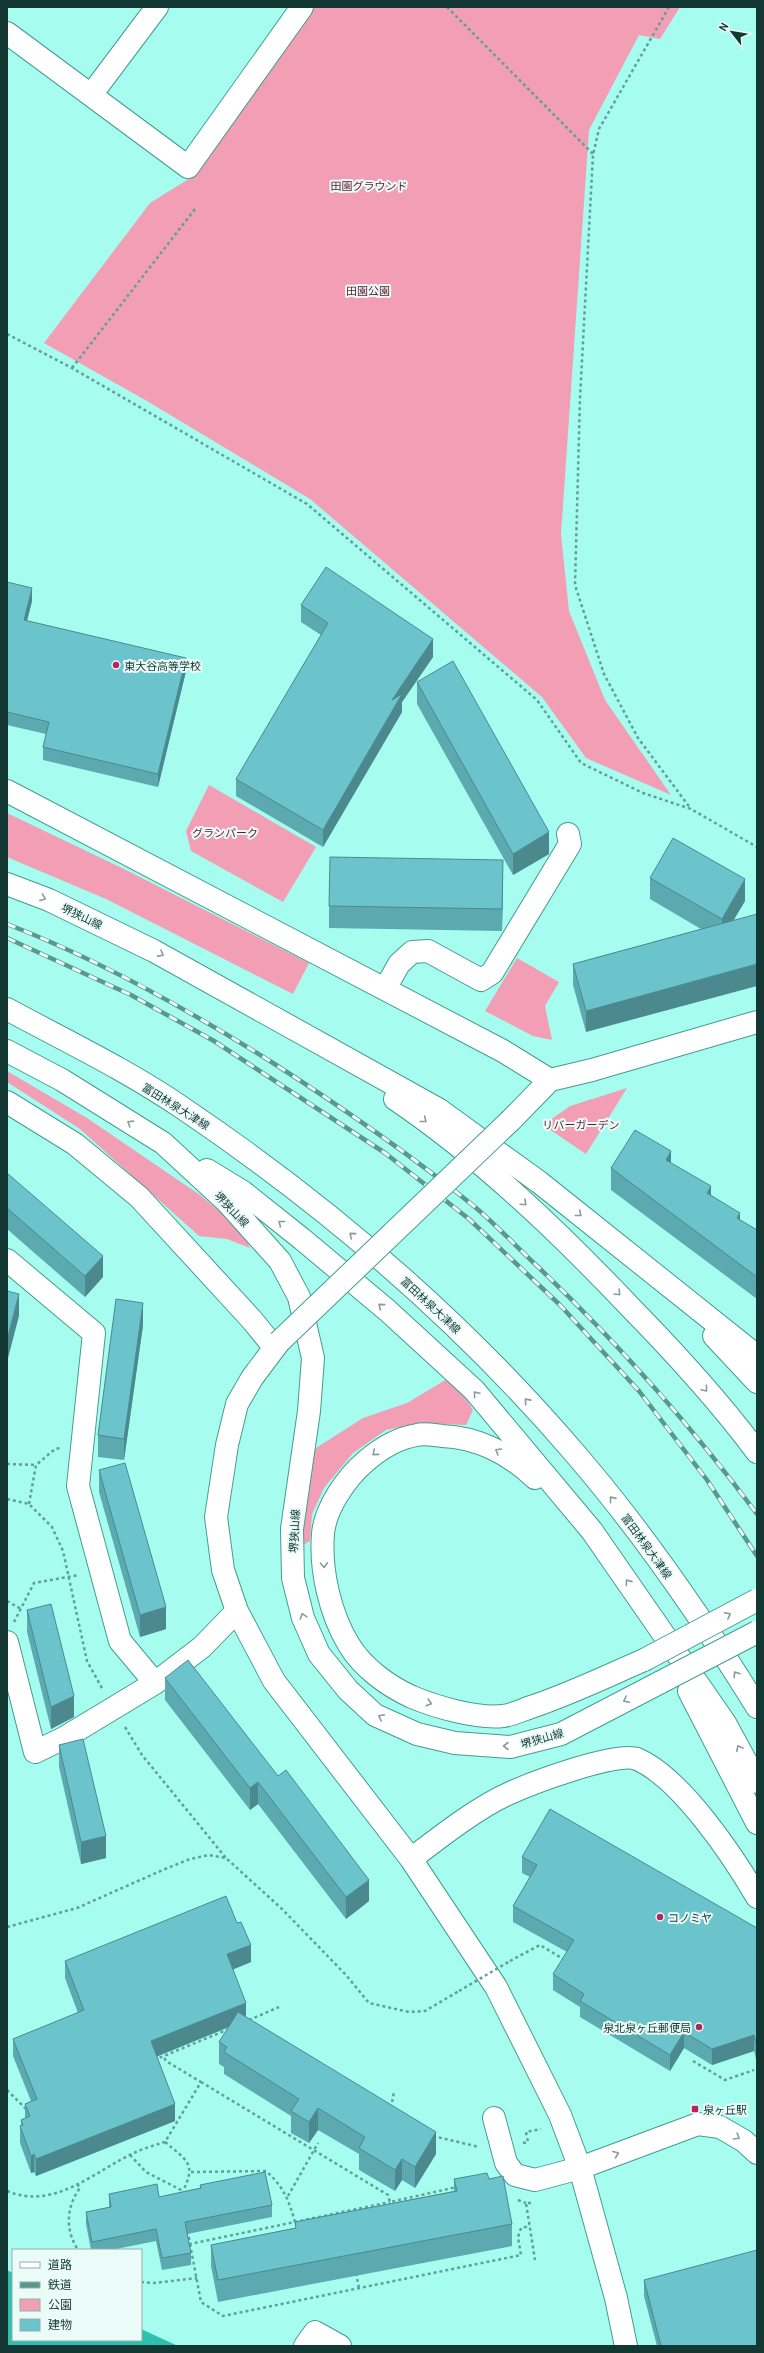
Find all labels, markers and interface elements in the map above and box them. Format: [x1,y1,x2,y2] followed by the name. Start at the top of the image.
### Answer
[712,12,752,52] north arrow
[716,20,730,33] text: N
[331,179,408,192] park label: 田園グラウンド
[346,284,390,297] park label: 田園公園
[124,659,201,672] place label: 東大谷高等学校
[111,660,121,670] marker: 東大谷高等学校
[192,826,258,839] park label: グランパーク
[40,894,47,902] one-way arrow
[59,901,105,931] street label: 堺狭山線
[157,950,164,957] one-way arrow
[140,1080,212,1132] street label: 富田林泉大津線
[420,1116,427,1123] one-way arrow
[543,1118,620,1131] park label: リバーガーデン
[127,1120,134,1127] one-way arrow
[212,1189,252,1229] street label: 堺狭山線
[519,1198,527,1206] one-way arrow
[575,1210,582,1217] one-way arrow
[278,1220,285,1227] one-way arrow
[349,1232,357,1239] one-way arrow
[398,1274,464,1336] street label: 富田林泉大津線
[613,1288,620,1296] one-way arrow
[378,1303,386,1310] one-way arrow
[701,1385,708,1392] one-way arrow
[474,1391,481,1399] one-way arrow
[525,1398,532,1406] one-way arrow
[373,1448,380,1455] one-way arrow
[495,1449,502,1456] one-way arrow
[610,1497,617,1504] one-way arrow
[286,1509,302,1553] street label: 堺狭山線
[619,1511,675,1581] street label: 富田林泉大津線
[320,1562,329,1568] one-way arrow
[625,1579,633,1586] one-way arrow
[300,1613,308,1620] one-way arrow
[724,1613,731,1620] one-way arrow
[734,1671,741,1678] one-way arrow
[623,1696,630,1703] one-way arrow
[426,1698,433,1707] one-way arrow
[378,1714,385,1722] one-way arrow
[519,1726,565,1750] street label: 堺狭山線
[503,1742,509,1750] one-way arrow
[736,1745,743,1752] one-way arrow
[668,1911,712,1924] place label: コノミヤ
[655,1912,665,1922] marker: コノミヤ
[603,2021,691,2034] place label: 泉北泉ヶ丘郵便局
[694,2022,704,2032] marker: 泉北泉ヶ丘郵便局
[703,2103,747,2116] place label: 泉ヶ丘駅
[690,2104,700,2114] marker: 泉ヶ丘駅
[733,2133,740,2140] one-way arrow
[612,2151,619,2159] one-way arrow
[12,2249,142,2341] legend
[48,2257,72,2271] text: 道路
[48,2277,72,2291] text: 鉄道
[48,2297,72,2311] text: 公園
[48,2317,72,2331] text: 建物

